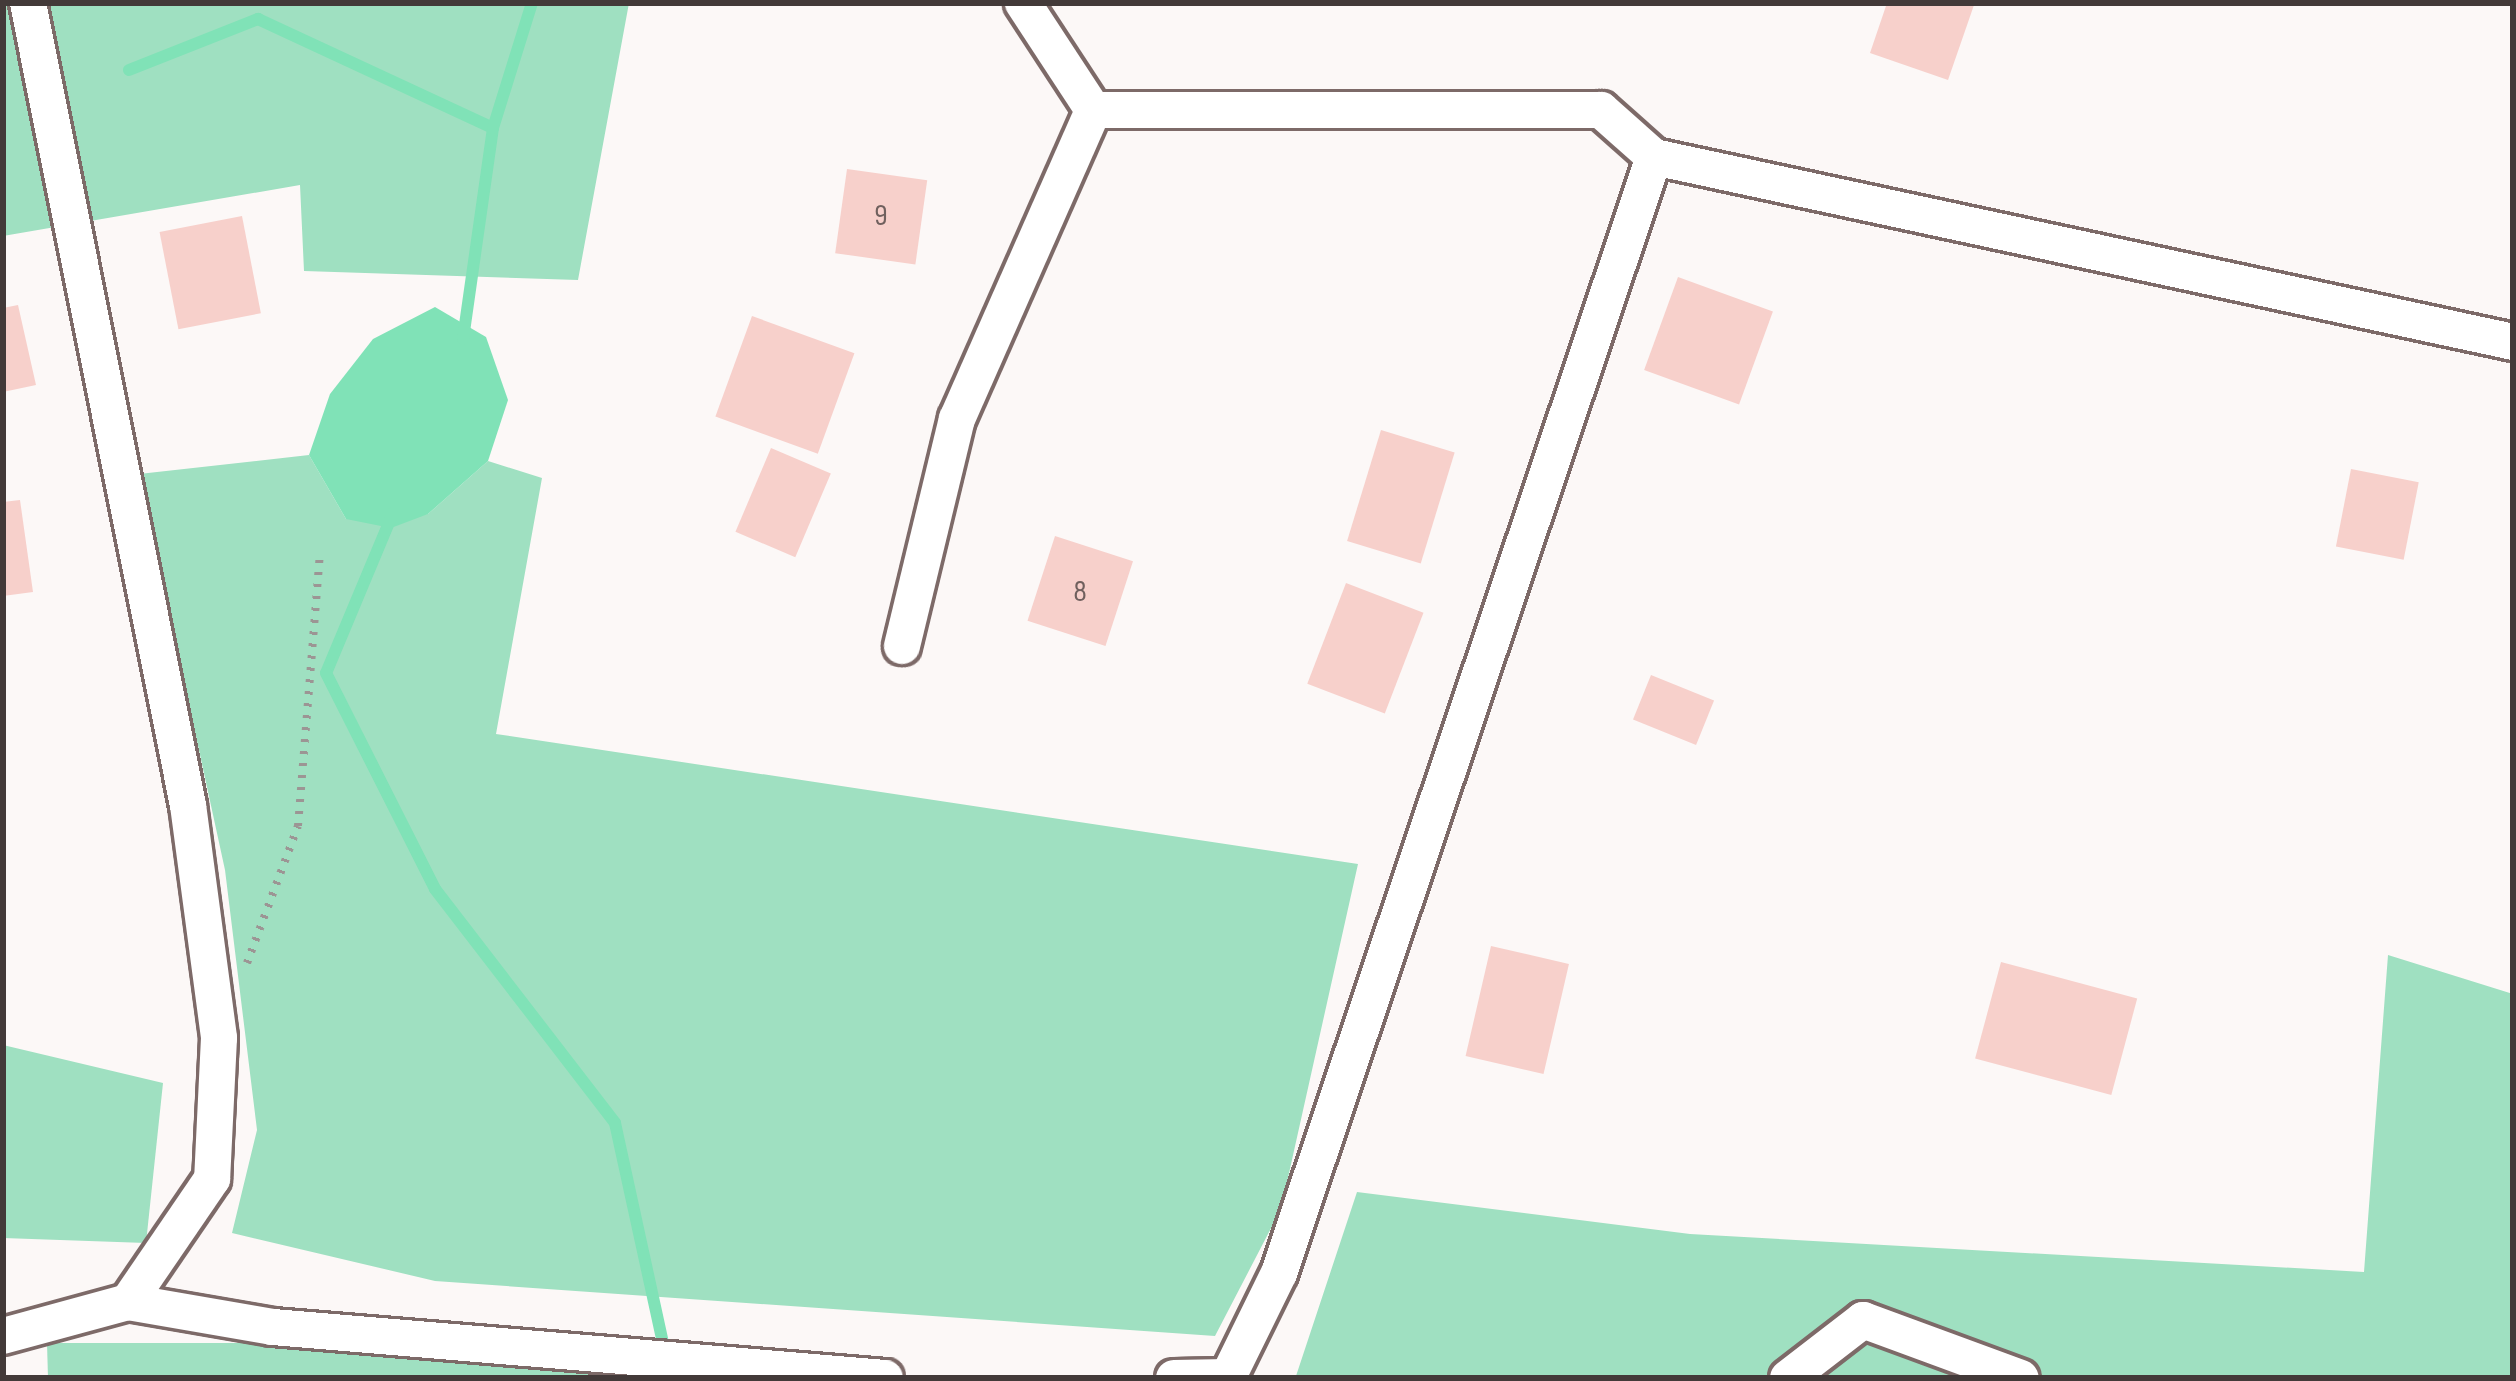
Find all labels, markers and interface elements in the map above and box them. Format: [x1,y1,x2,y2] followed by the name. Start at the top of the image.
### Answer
[874,198,888,234] house number: 9
[1073,574,1087,610] house number: 8

